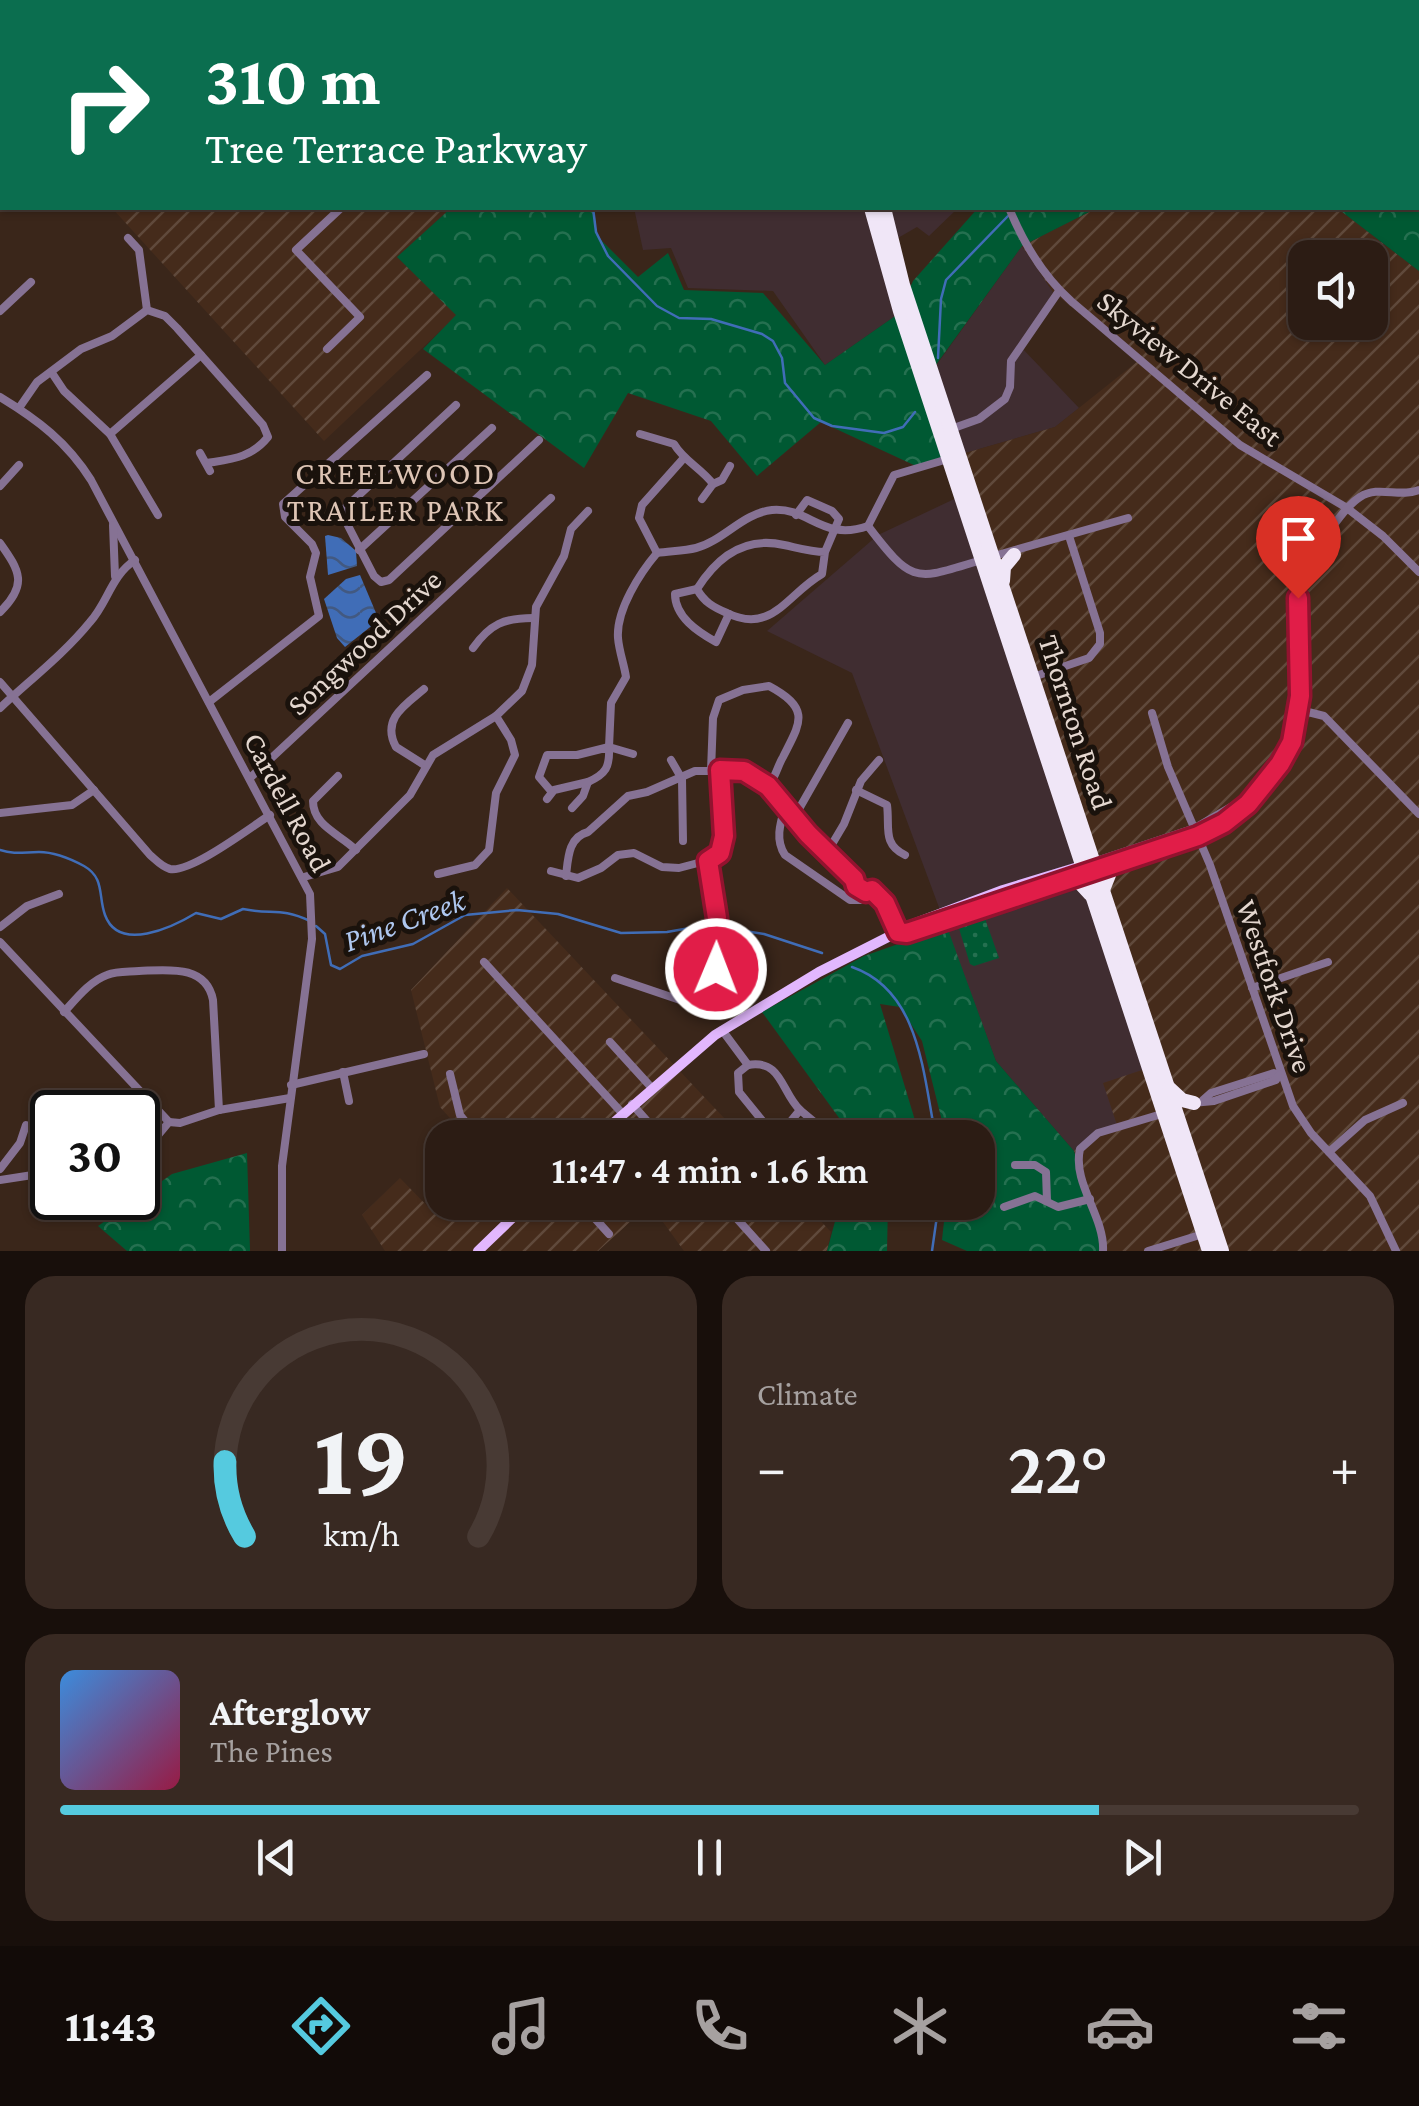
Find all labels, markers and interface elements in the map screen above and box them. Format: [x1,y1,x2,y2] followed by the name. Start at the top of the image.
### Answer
[40,40,170,170] icon: right
[205,41,381,119] text: 310 m
[205,123,587,173] text: Tree Terrace Parkway
[1288,240,1388,340] map controls
[1288,240,1388,340] button: sound
[1091,284,1290,454] street label: Skyview Drive East
[287,455,505,528] district label: CREELWOOD TRAILER PARK
[1256,496,1341,599] pin
[1271,511,1326,566] icon: arrive
[280,562,448,722] street label: Songwood Drive
[1032,631,1120,813] street label: Thornton Road
[238,727,338,877] street label: Cardell Road
[338,881,472,959] water label: Pine Creek
[1230,895,1320,1077] street label: Westfork Drive
[664,917,768,1021] position arrow
[30,1090,160,1220] speed limit sign: 30
[552,1149,868,1191] text: 11:47 · 4 min · 1.6 km
[757,1376,858,1412] text: Climate
[313,1401,409,1516] text: 19
[1008,1426,1108,1509] text: 22°
[757,1437,786,1498] text: −
[1330,1437,1359,1498] text: +
[322,1514,400,1554] text: km/h
[210,1691,370,1733] text: Afterglow
[210,1733,333,1769] text: The Pines
[249,1830,304,1885] icon: previous
[682,1830,737,1885] icon: pause
[1115,1830,1170,1885] icon: next
[286,1991,356,2061] icon: directions
[486,1991,556,2061] icon: music
[685,1991,755,2061] icon: phone
[885,1991,955,2061] icon: climate
[1085,1991,1155,2061] icon: car
[1284,1991,1354,2061] icon: filters
[65,2001,157,2051] text: 11:43

